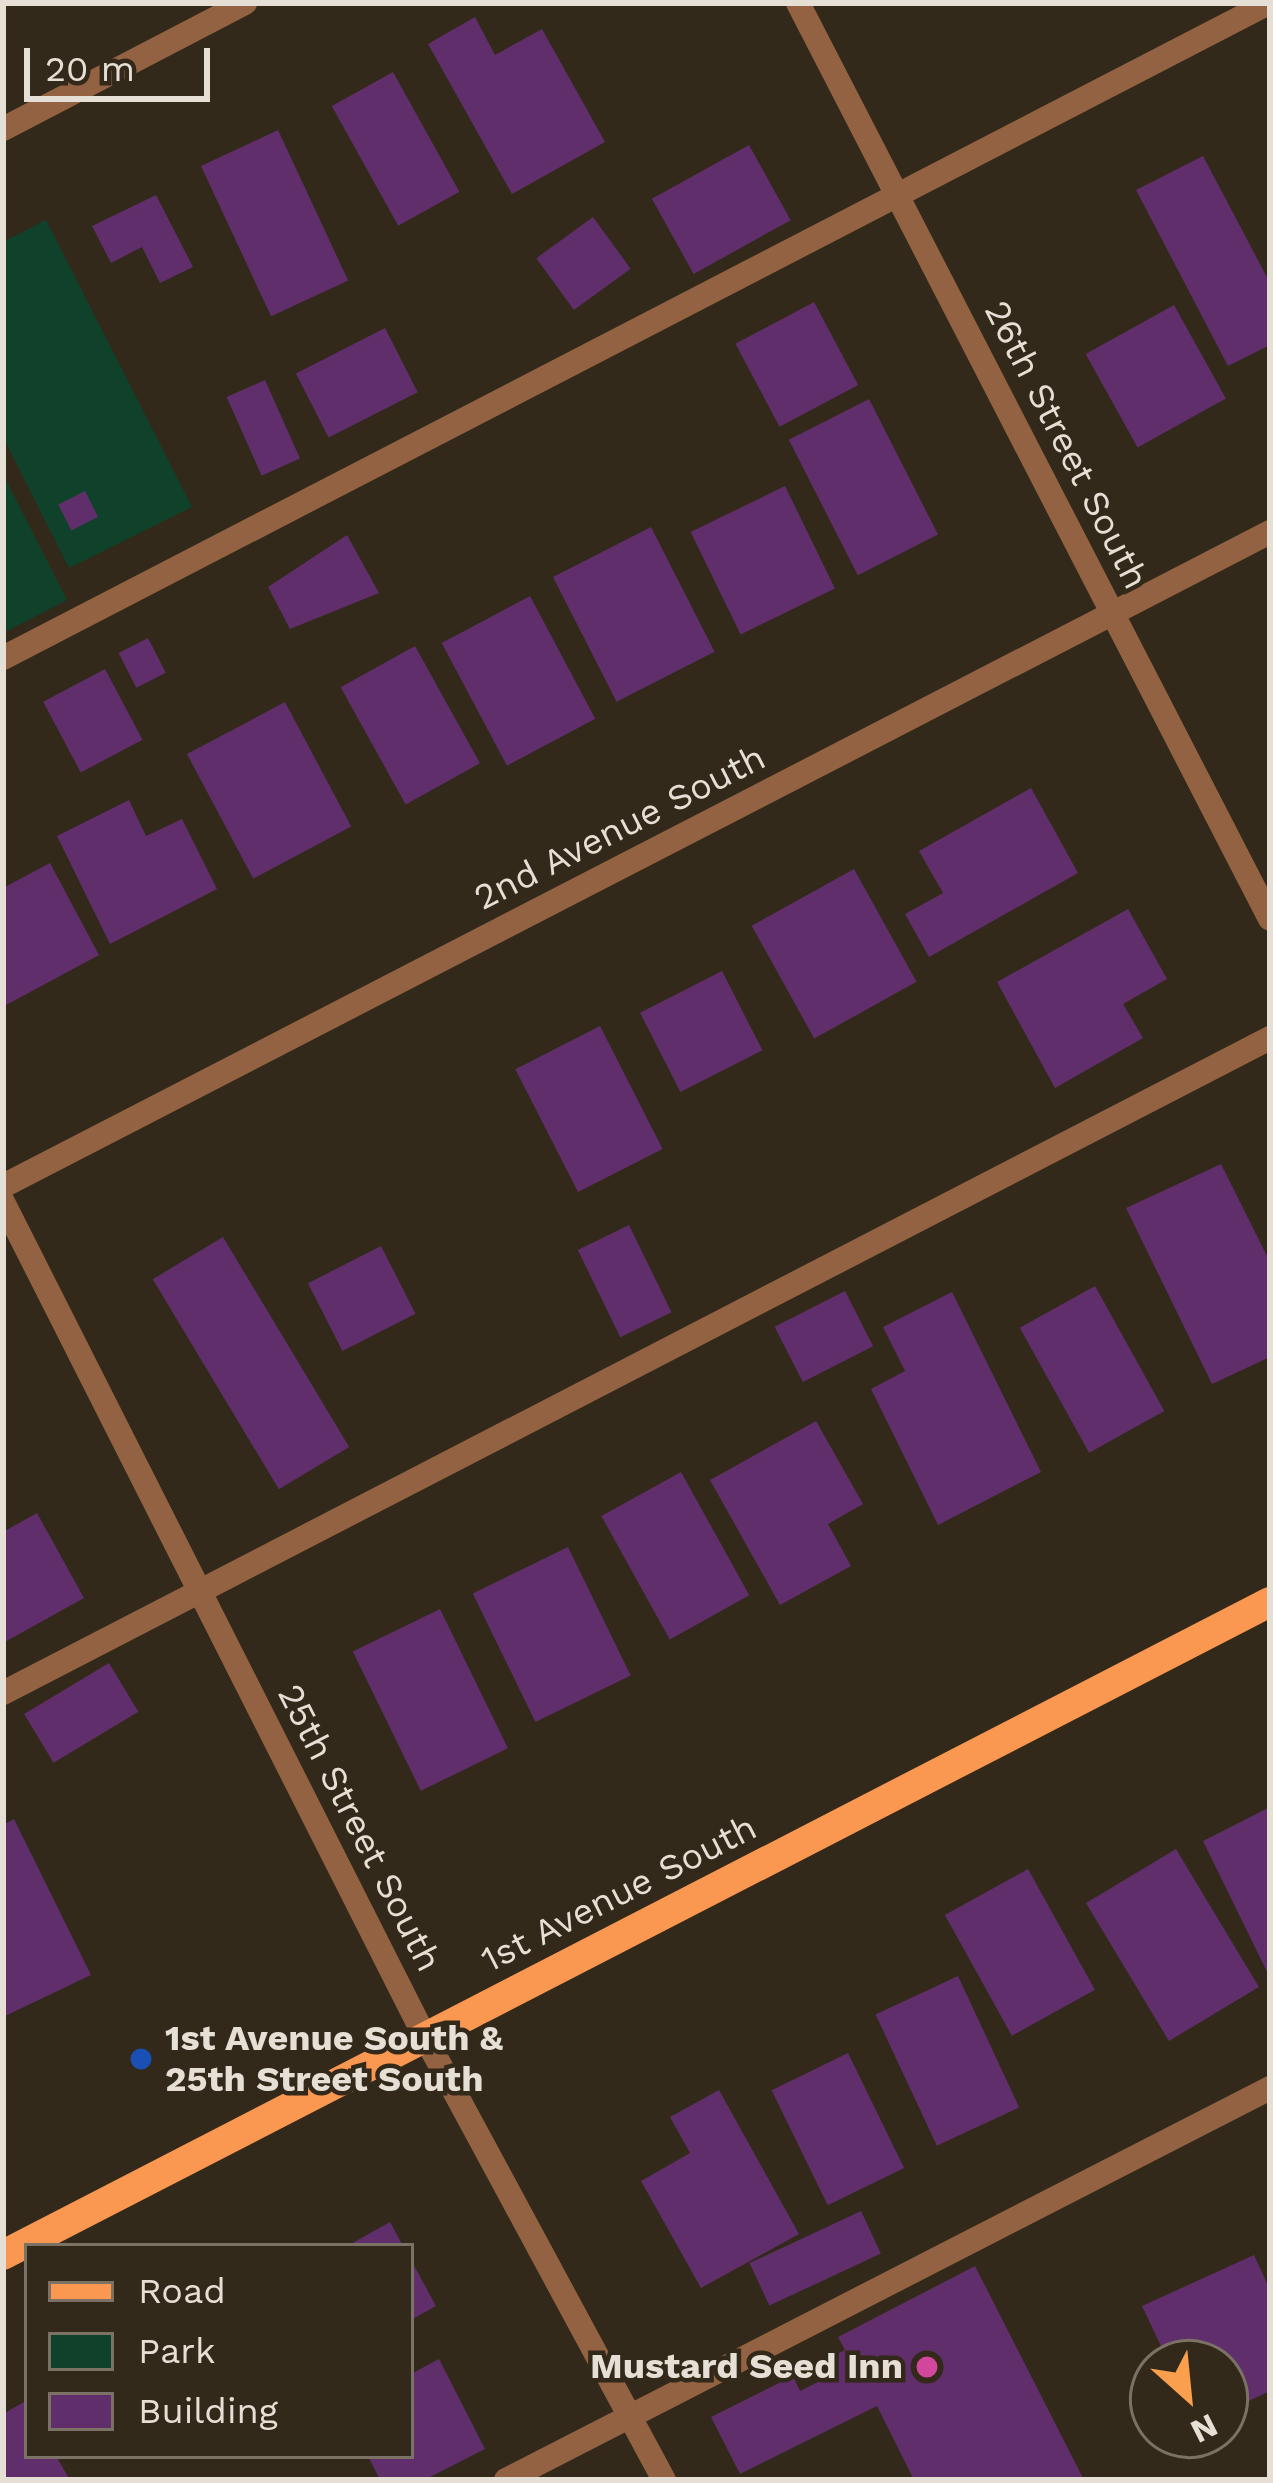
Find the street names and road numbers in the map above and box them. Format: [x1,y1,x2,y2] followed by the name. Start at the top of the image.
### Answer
[975,294,1157,596] street label: 26th Street South
[467,736,773,920] street label: 2nd Avenue South
[268,1677,450,1979] street label: 25th Street South
[474,1806,764,1982] street label: 1st Avenue South

